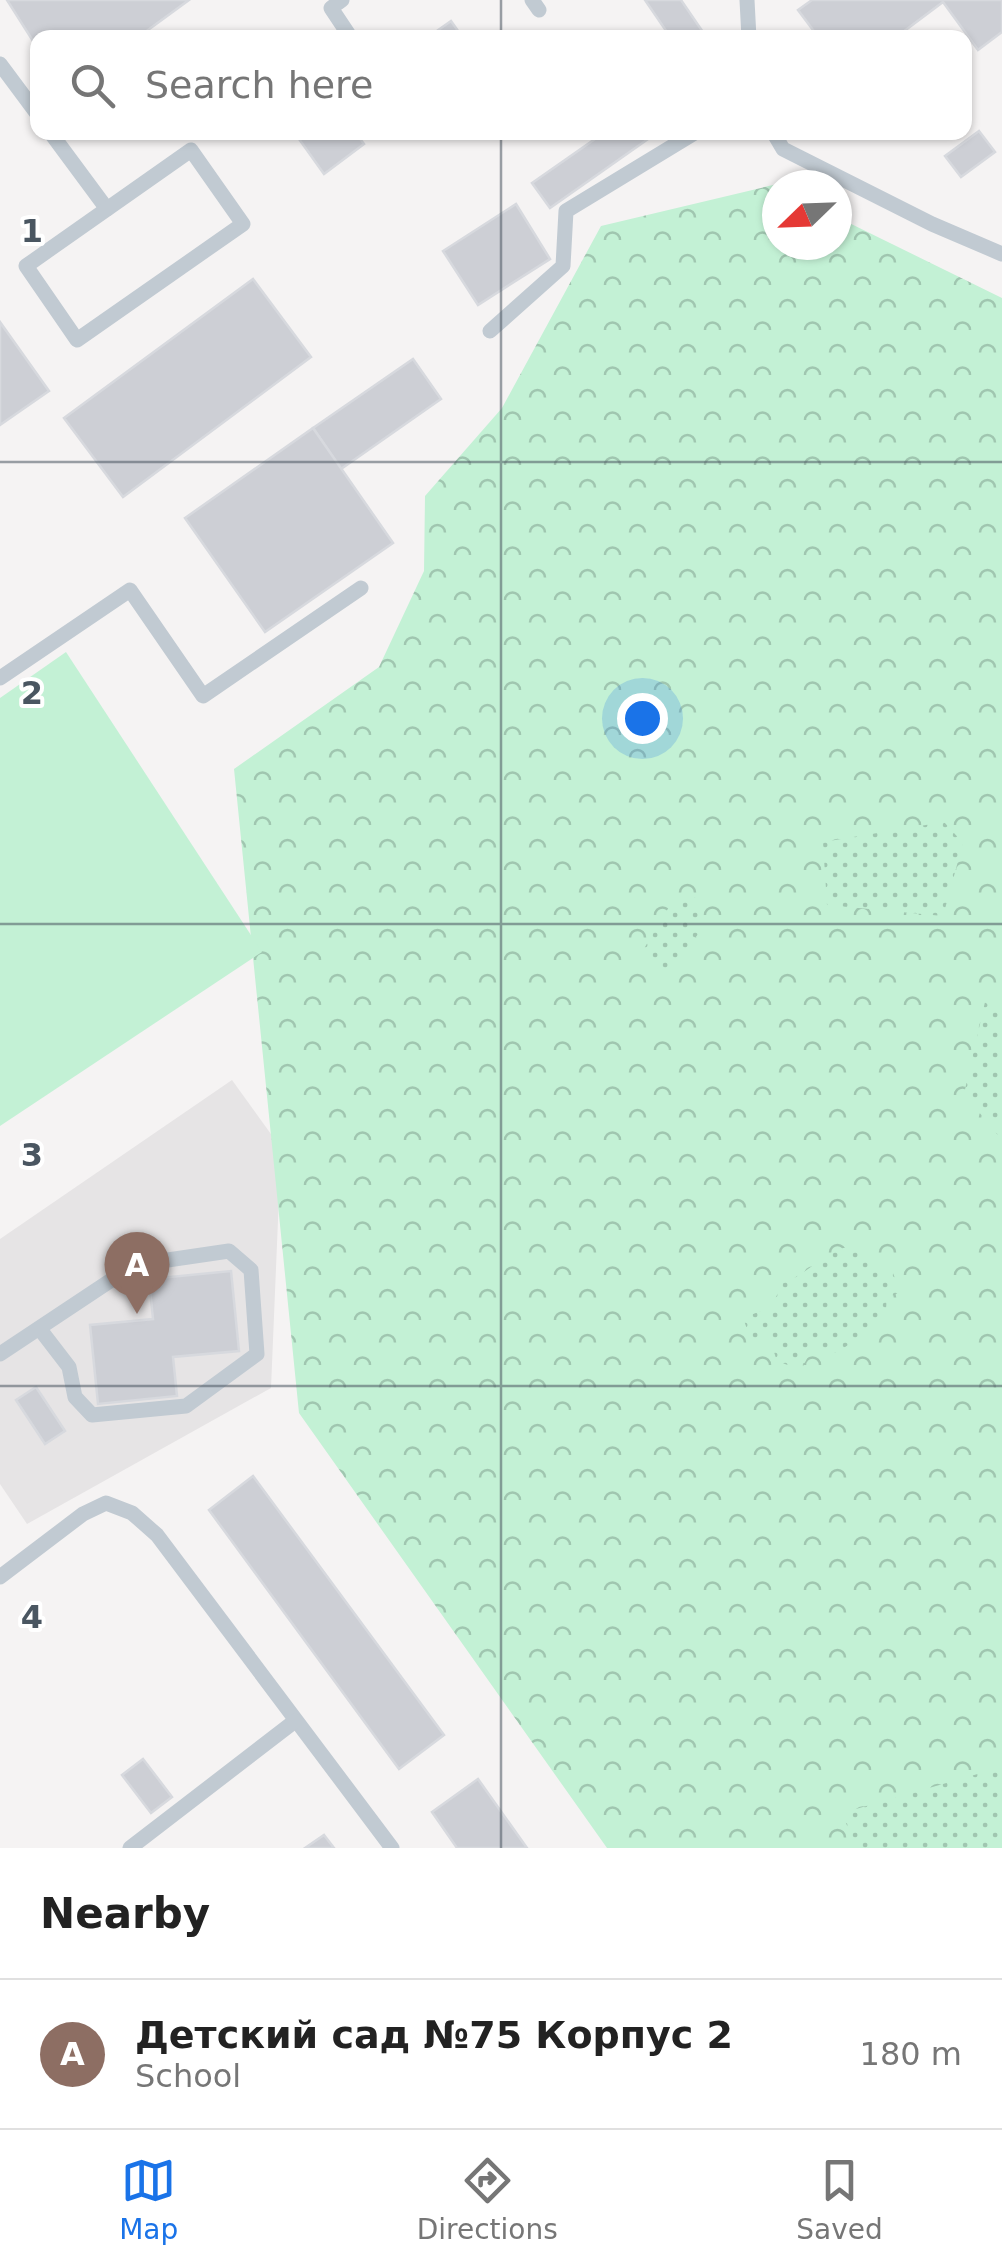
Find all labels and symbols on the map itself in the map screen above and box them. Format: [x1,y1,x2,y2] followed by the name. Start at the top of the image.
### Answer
[762,170,852,260] north arrow
[21,212,43,250] text: 1
[21,674,43,712] text: 2
[617,693,668,744] your location
[21,1136,43,1174] text: 3
[104,1232,170,1314] pin: A
[21,1598,43,1636] text: 4

